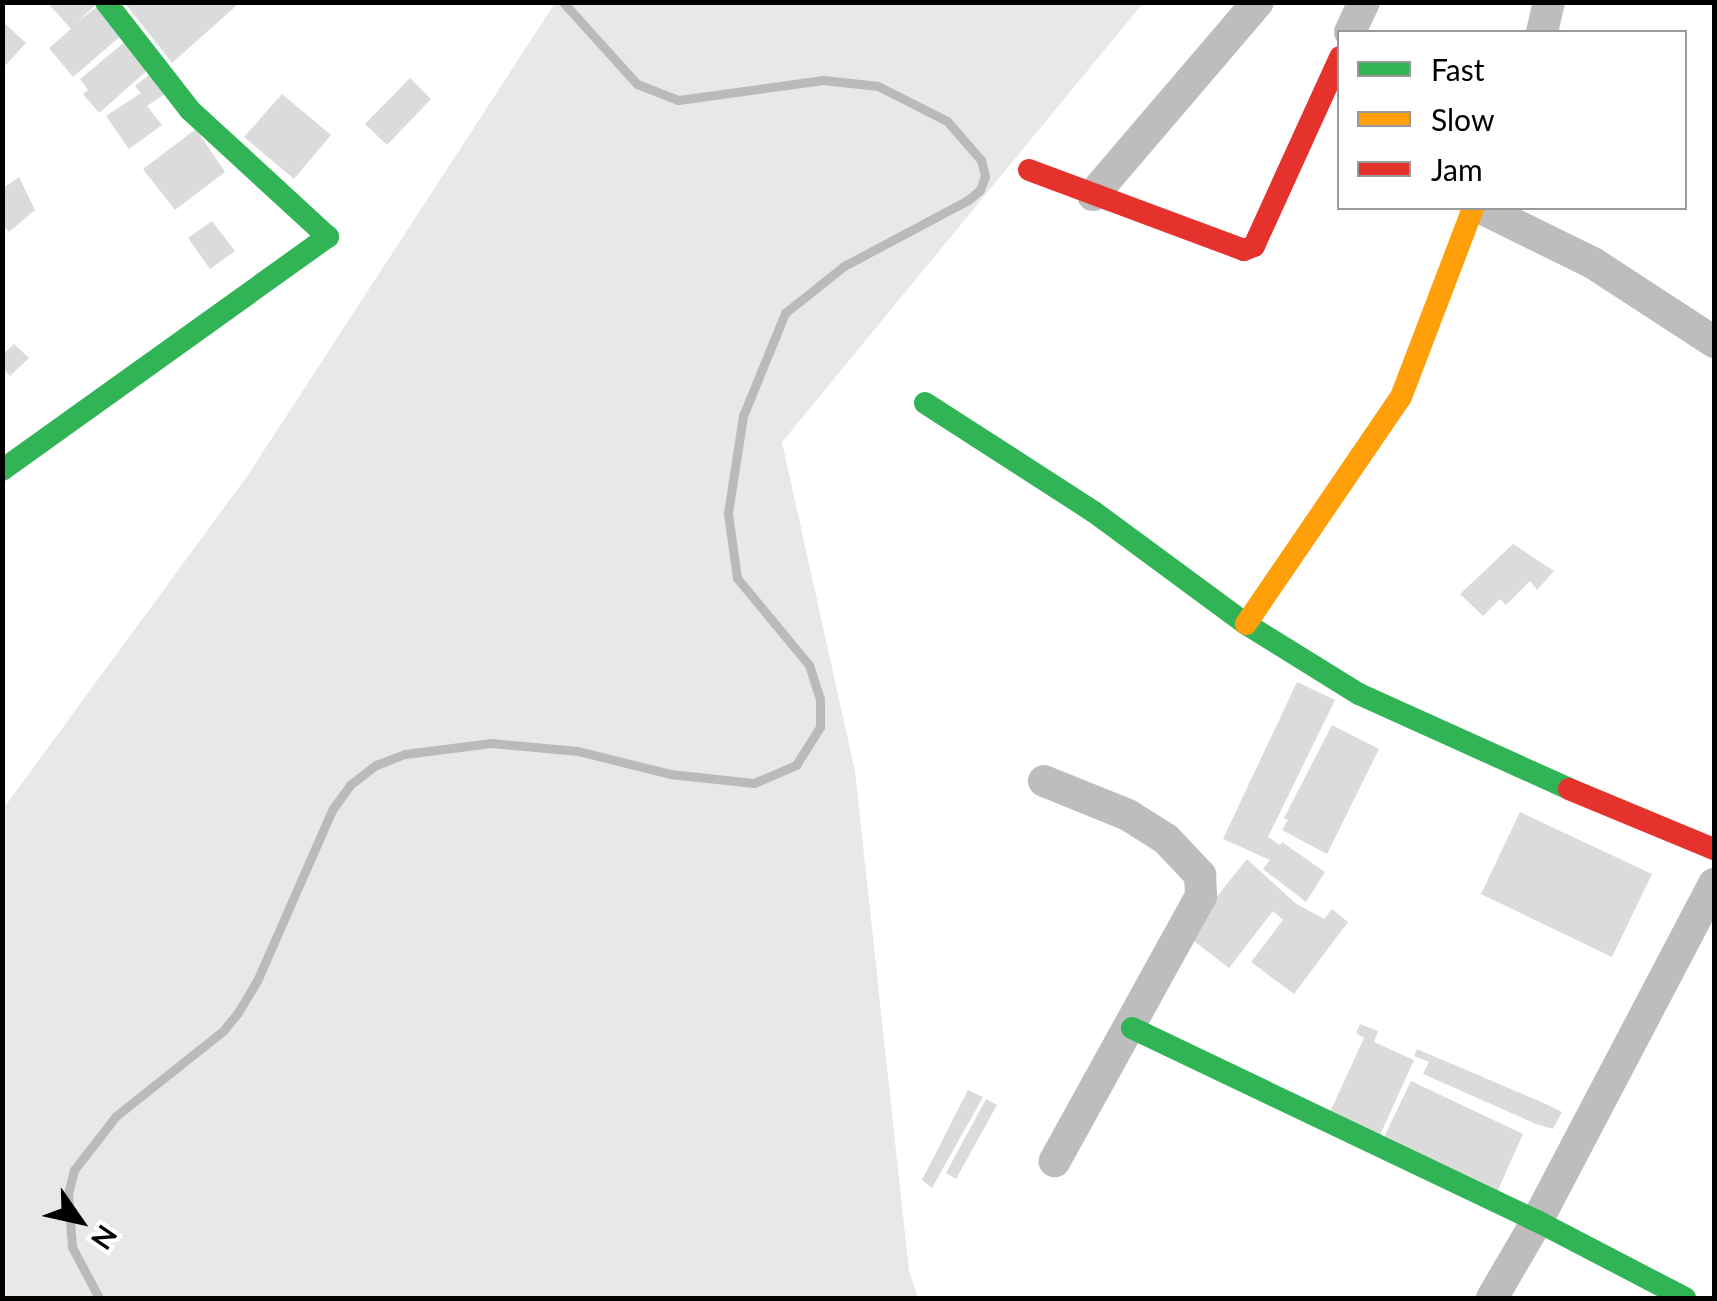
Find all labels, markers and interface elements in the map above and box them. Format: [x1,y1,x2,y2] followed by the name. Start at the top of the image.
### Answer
[1337,30,1687,210] legend
[1431,51,1485,87] text: Fast
[1431,101,1494,137] text: Slow
[1431,151,1483,187] text: Jam
[30,1171,130,1271] north arrow
[85,1219,125,1256] text: N

